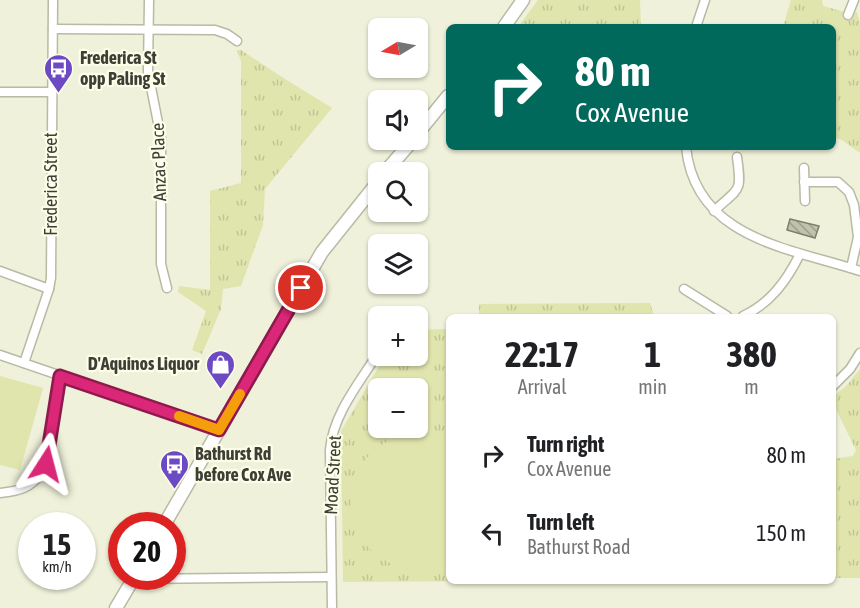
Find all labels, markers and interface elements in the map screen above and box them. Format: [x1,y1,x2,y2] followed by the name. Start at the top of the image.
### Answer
[368,18,428,78] north arrow
[368,18,428,438] map controls
[80,47,166,89] place label: Frederica St opp Paling St
[575,47,650,95] text: 80 m
[476,48,554,126] icon: right
[43,52,75,94] bus stop icon: Frederica St opp Paling St
[368,90,428,150] button: sound
[575,97,689,128] text: Cox Avenue
[147,123,170,202] street label: Anzac Place
[40,132,61,236] street label: Frederica Street
[368,162,428,222] button: search
[368,234,428,294] button: layers
[275,262,326,313] pin
[284,271,317,304] icon: arrive
[368,306,428,366] button: +
[505,333,579,375] text: 22:17
[644,333,661,375] text: 1
[726,333,777,375] text: 380
[204,348,236,390] shop icon: D'Aquinos Liquor
[88,353,200,374] place label: D'Aquinos Liquor
[518,375,567,398] text: Arrival
[638,375,667,398] text: min
[744,375,759,398] text: m
[368,378,428,438] button: −
[527,431,604,457] text: Turn right
[14,432,78,496] position arrow
[320,435,345,515] street label: Moad Street
[476,439,509,472] icon: right
[766,442,806,468] text: 80 m
[195,443,291,485] place label: Bathurst Rd before Cox Ave
[158,448,190,490] bus stop icon: Bathurst Rd before Cox Ave
[527,457,611,480] text: Cox Avenue
[527,509,594,535] text: Turn left
[108,512,186,590] speed limit sign: 20
[476,517,509,550] icon: left
[756,520,806,546] text: 150 m
[43,527,71,561] text: 15
[527,535,631,558] text: Bathurst Road
[42,558,72,575] text: km/h

